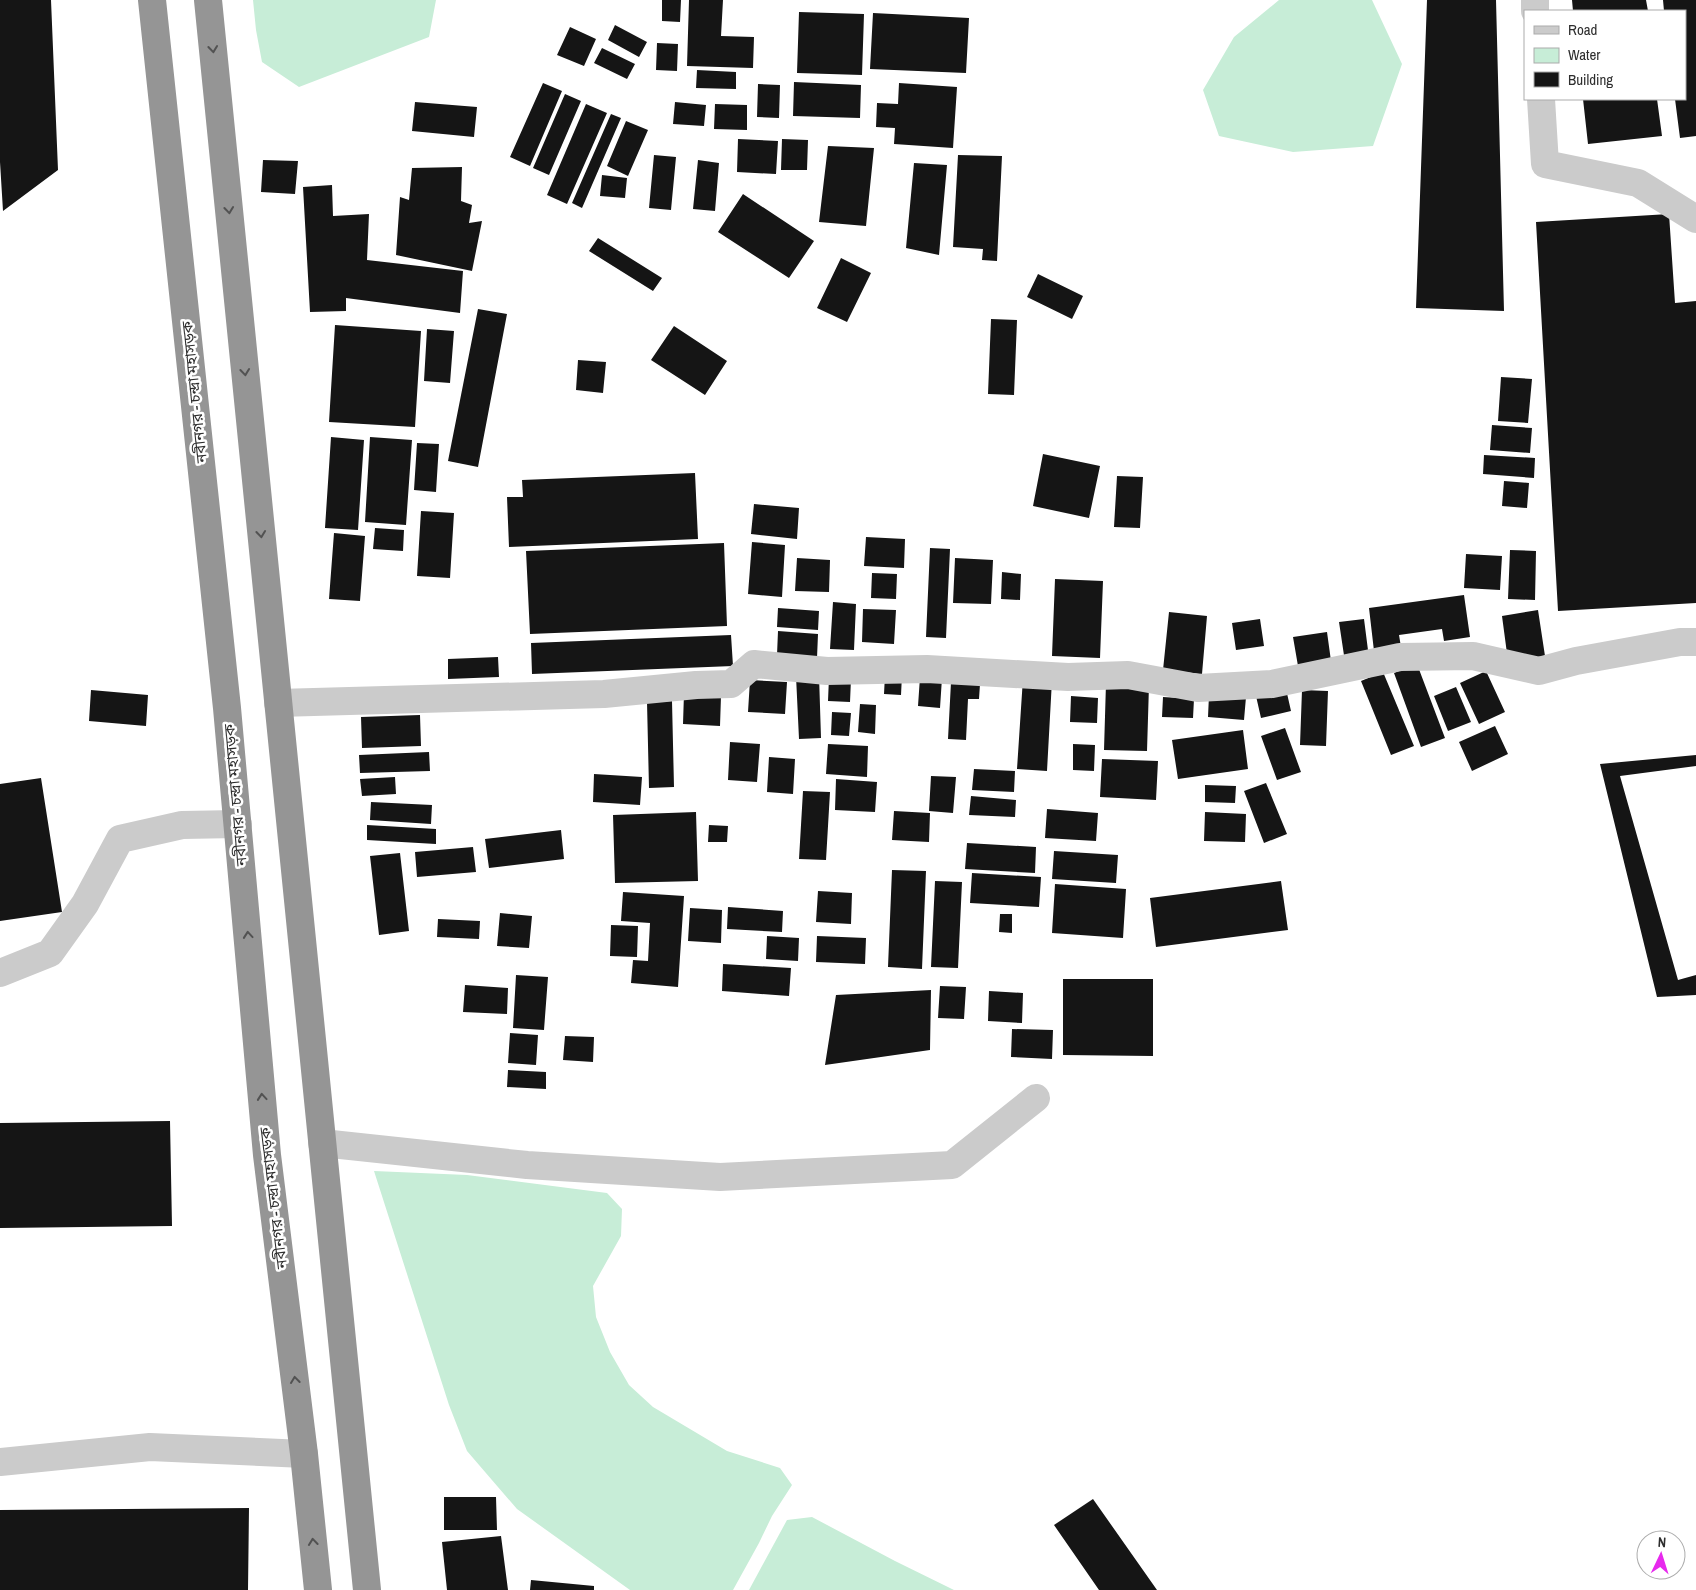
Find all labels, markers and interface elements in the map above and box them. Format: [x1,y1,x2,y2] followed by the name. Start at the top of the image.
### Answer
[1524,10,1686,100] legend
[1568,19,1597,40] text: Road
[1568,44,1600,65] text: Water
[207,45,218,53] one-way arrow
[1568,69,1613,90] text: Building
[223,207,234,215] one-way arrow
[176,319,212,465] street label: নবীনগর - চন্দ্রা মহাসড়ক
[239,368,250,376] one-way arrow
[255,530,266,538] one-way arrow
[218,722,252,868] street label: নবীনগর - চন্দ্রা মহাসড়ক
[243,931,254,939] one-way arrow
[257,1093,268,1101] one-way arrow
[254,1125,292,1271] street label: নবীনগর - চন্দ্রা মহাসড়ক
[290,1376,301,1384] one-way arrow
[1636,1530,1686,1580] north arrow
[1657,1533,1667,1551] text: N
[308,1537,319,1545] one-way arrow

